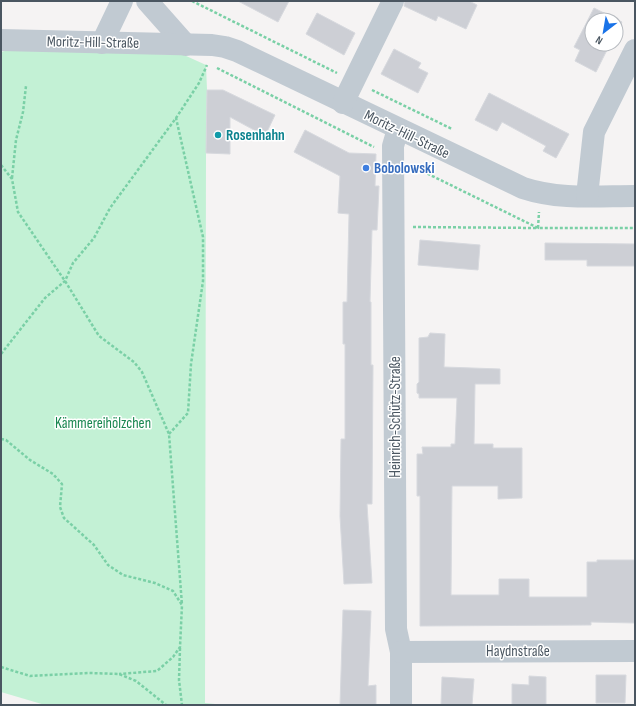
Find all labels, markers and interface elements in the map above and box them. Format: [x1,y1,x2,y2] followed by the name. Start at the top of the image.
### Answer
[584,12,624,52] north arrow
[47,32,139,53] street label: Moritz-Hill-Straße
[593,33,605,47] text: N
[361,106,452,163] street label: Moritz-Hill-Straße
[226,126,285,145] place label: Rosenhahn
[213,130,223,140] marker: Rosenhahn
[374,159,434,178] place label: Bobolowski
[361,163,371,173] marker: Bobolowski
[386,356,405,478] street label: Heinrich-Schütz-Straße
[55,414,151,433] park label: Kämmereihölzchen
[486,642,550,661] street label: Haydnstraße

